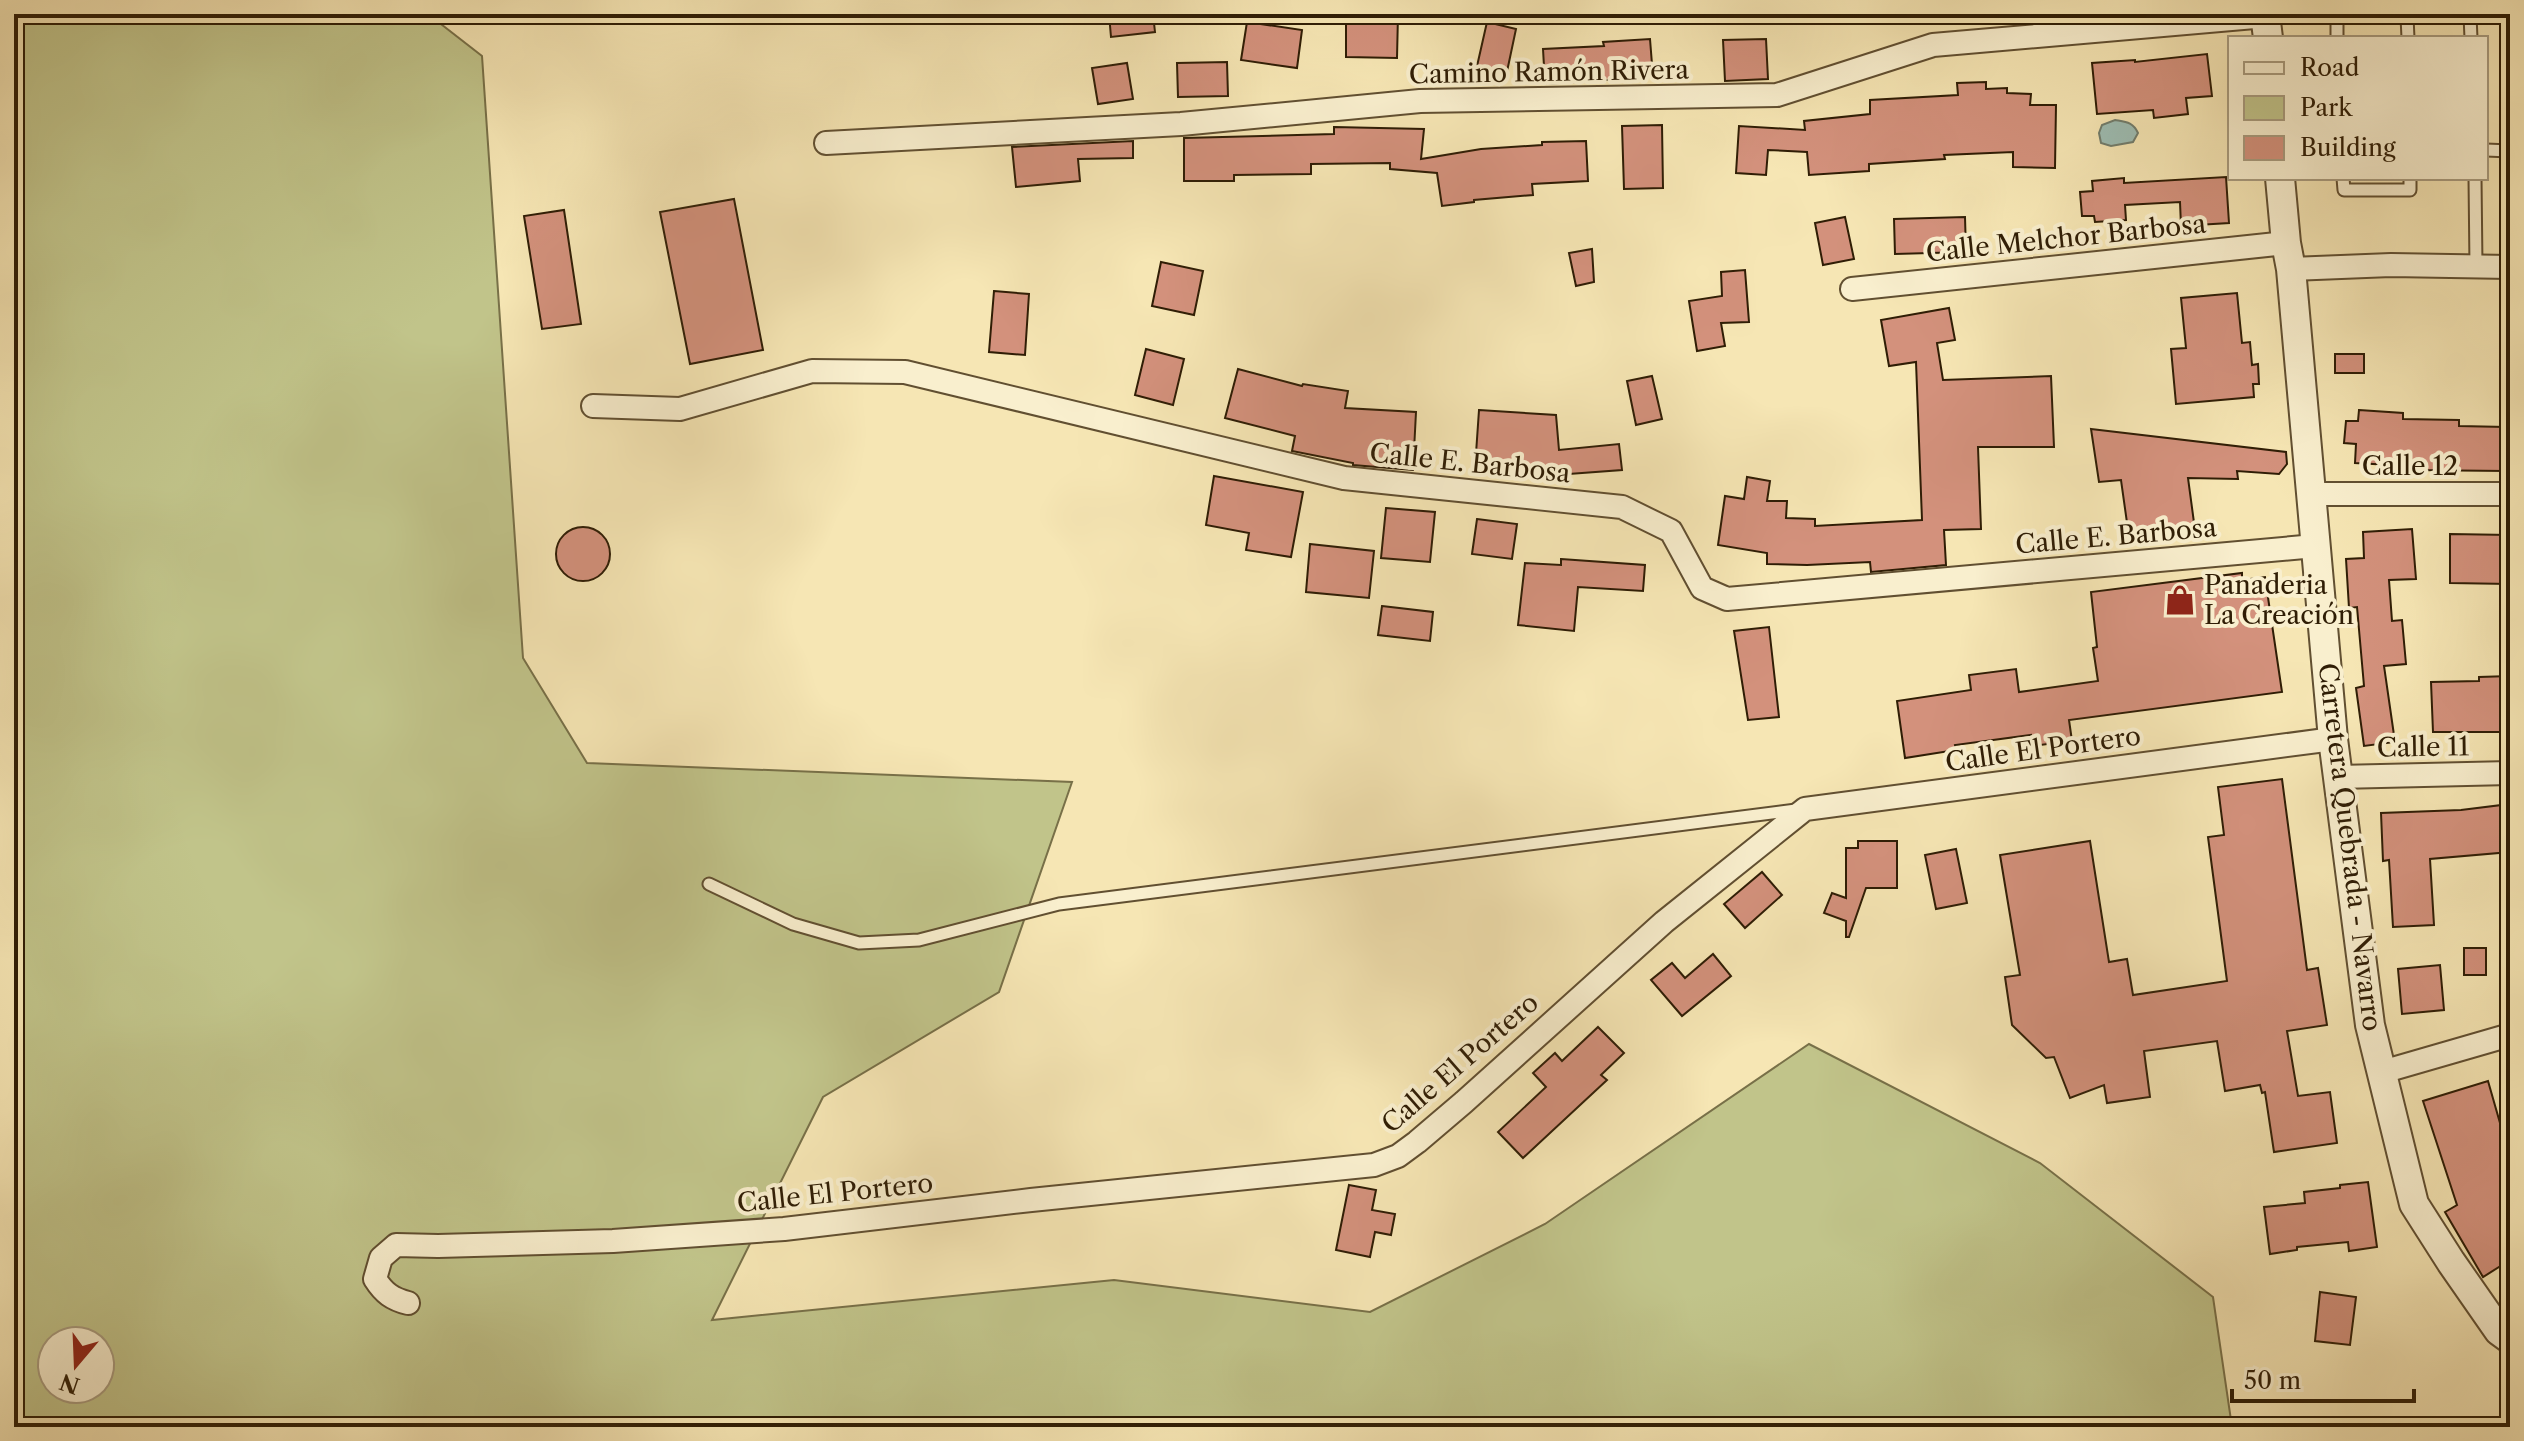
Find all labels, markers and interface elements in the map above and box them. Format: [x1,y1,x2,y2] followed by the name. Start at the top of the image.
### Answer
[2228,36,2488,180] legend
[2300,53,2360,82] text: Road
[1409,54,1690,90] street label: Camino Ramón Rivera
[2300,93,2353,122] text: Park
[2300,133,2396,162] text: Building
[1924,207,2208,269] street label: Calle Melchor Barbosa
[1368,437,1572,489] street label: Calle E. Barbosa
[2362,450,2458,482] street label: Calle 12
[2014,511,2218,561] street label: Calle E. Barbosa
[2204,569,2354,631] place label: Panaderia La Creación
[2163,583,2197,617] shop icon: Panaderia La Creación
[2312,661,2388,1033] street label: Carretera Quebrada - Navarro
[1943,719,2143,779] street label: Calle El Portero
[2376,730,2470,764] street label: Calle 11
[1375,986,1545,1140] street label: Calle El Portero
[735,1167,935,1219] street label: Calle El Portero
[36,1325,116,1405] north arrow
[2232,1353,2414,1403] scale bar
[2244,1366,2301,1395] text: 50 m
[56,1368,83,1399] text: N

